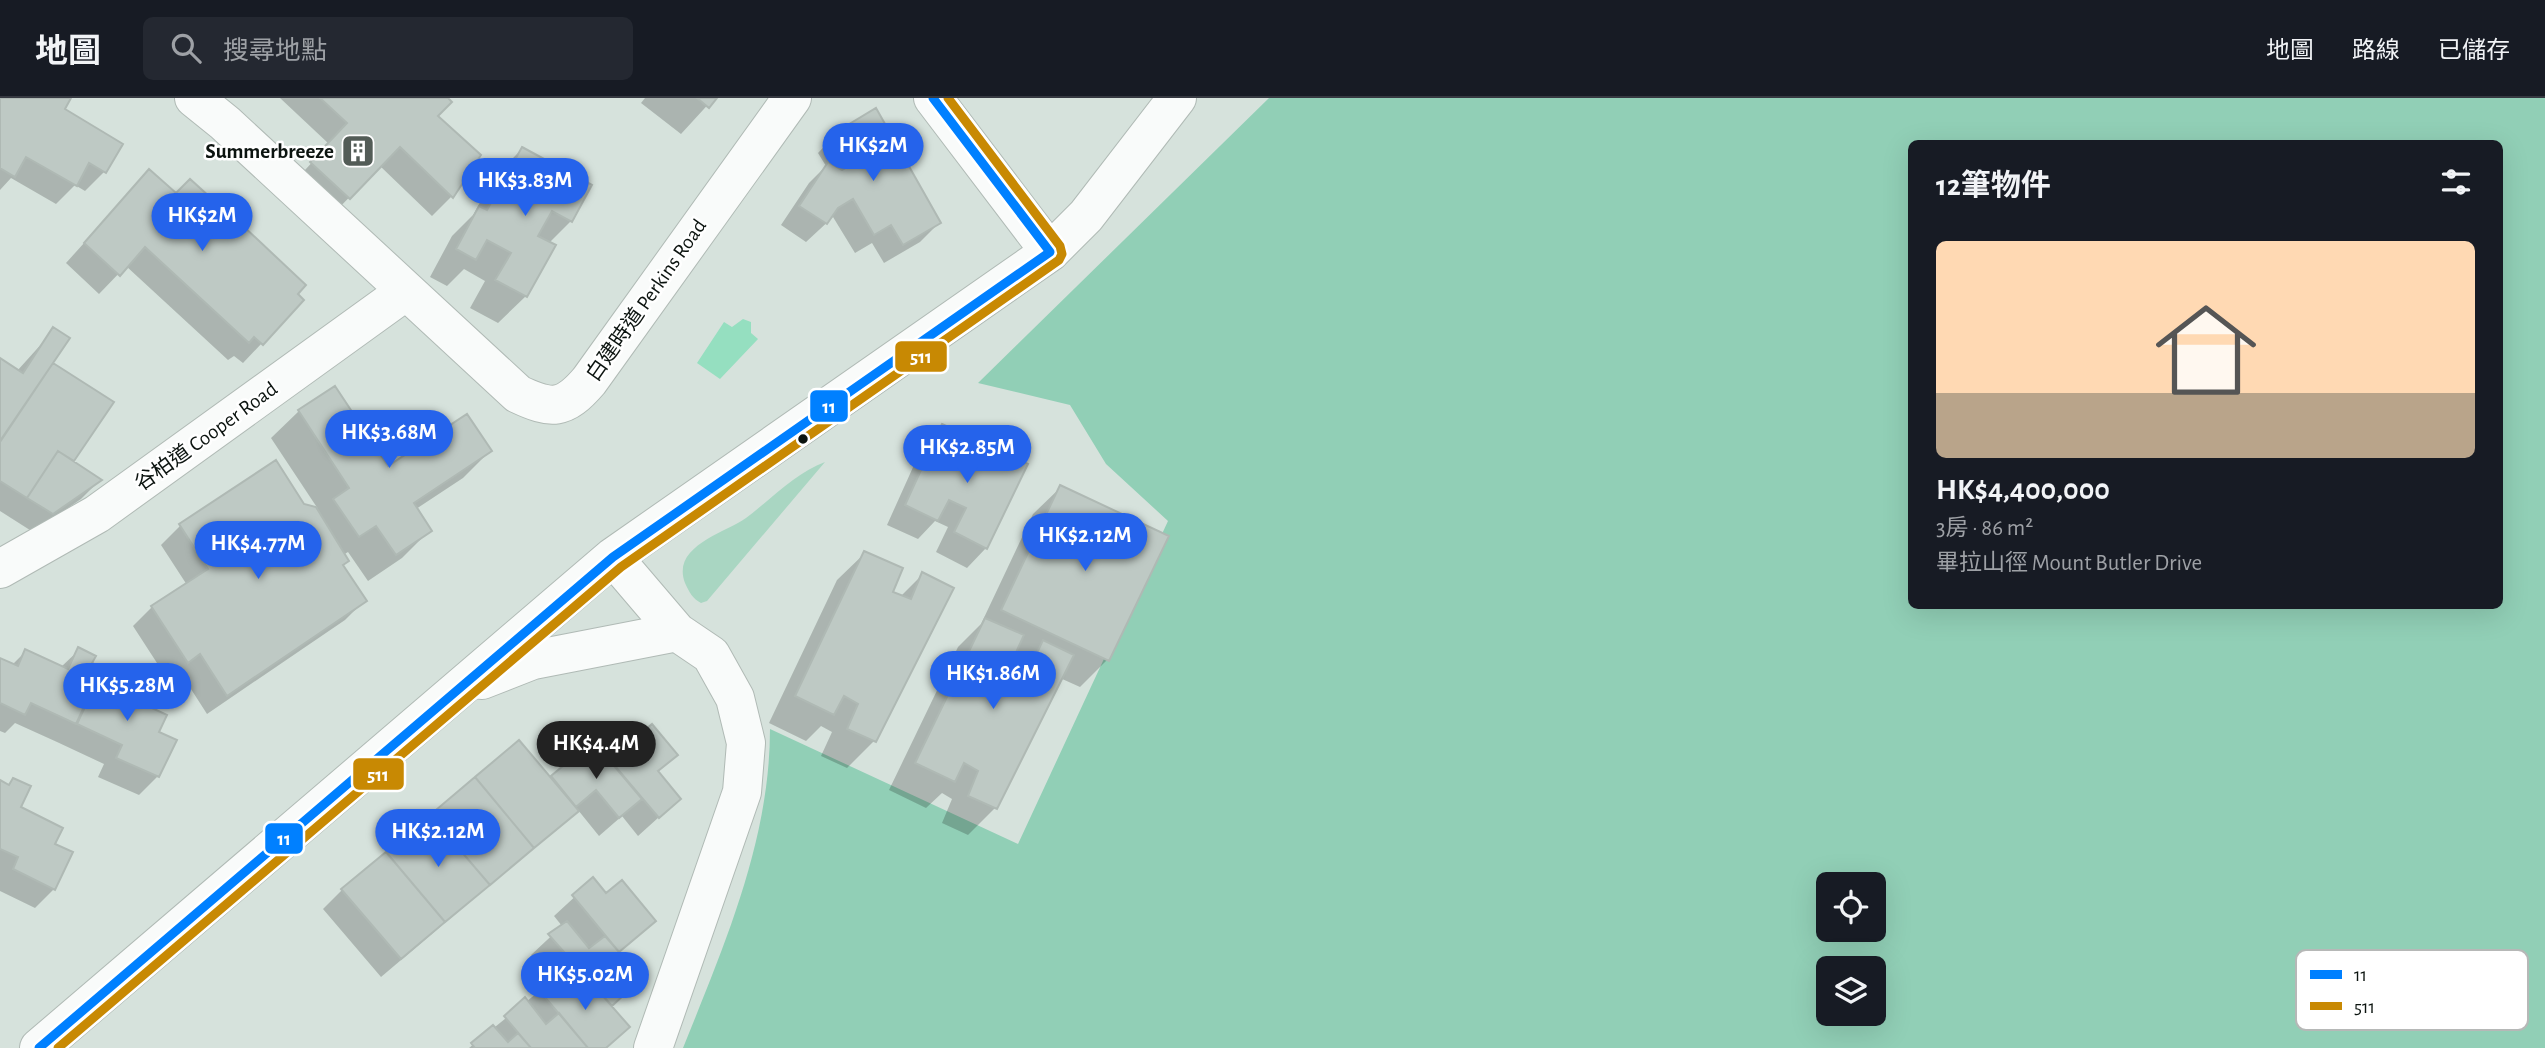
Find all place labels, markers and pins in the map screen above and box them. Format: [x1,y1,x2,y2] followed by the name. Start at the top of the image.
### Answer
[824,123,922,183] pin: HK$2M
[339,132,377,170] building icon: Summerbreeze
[205,141,334,162] place label: Summerbreeze
[453,158,597,218] pin: HK$3.83M
[153,194,251,253] pin: HK$2M
[317,410,461,470] pin: HK$3.68M
[895,426,1039,485] pin: HK$2.85M
[796,432,810,446] unlabelled marker
[1013,514,1157,573] pin: HK$2.12M
[186,522,330,581] pin: HK$4.77M
[921,652,1065,711] pin: HK$1.86M
[55,664,199,723] pin: HK$5.28M
[531,722,661,781] pin: HK$4.4M
[366,810,510,869] pin: HK$2.12M
[513,953,657,1012] pin: HK$5.02M

